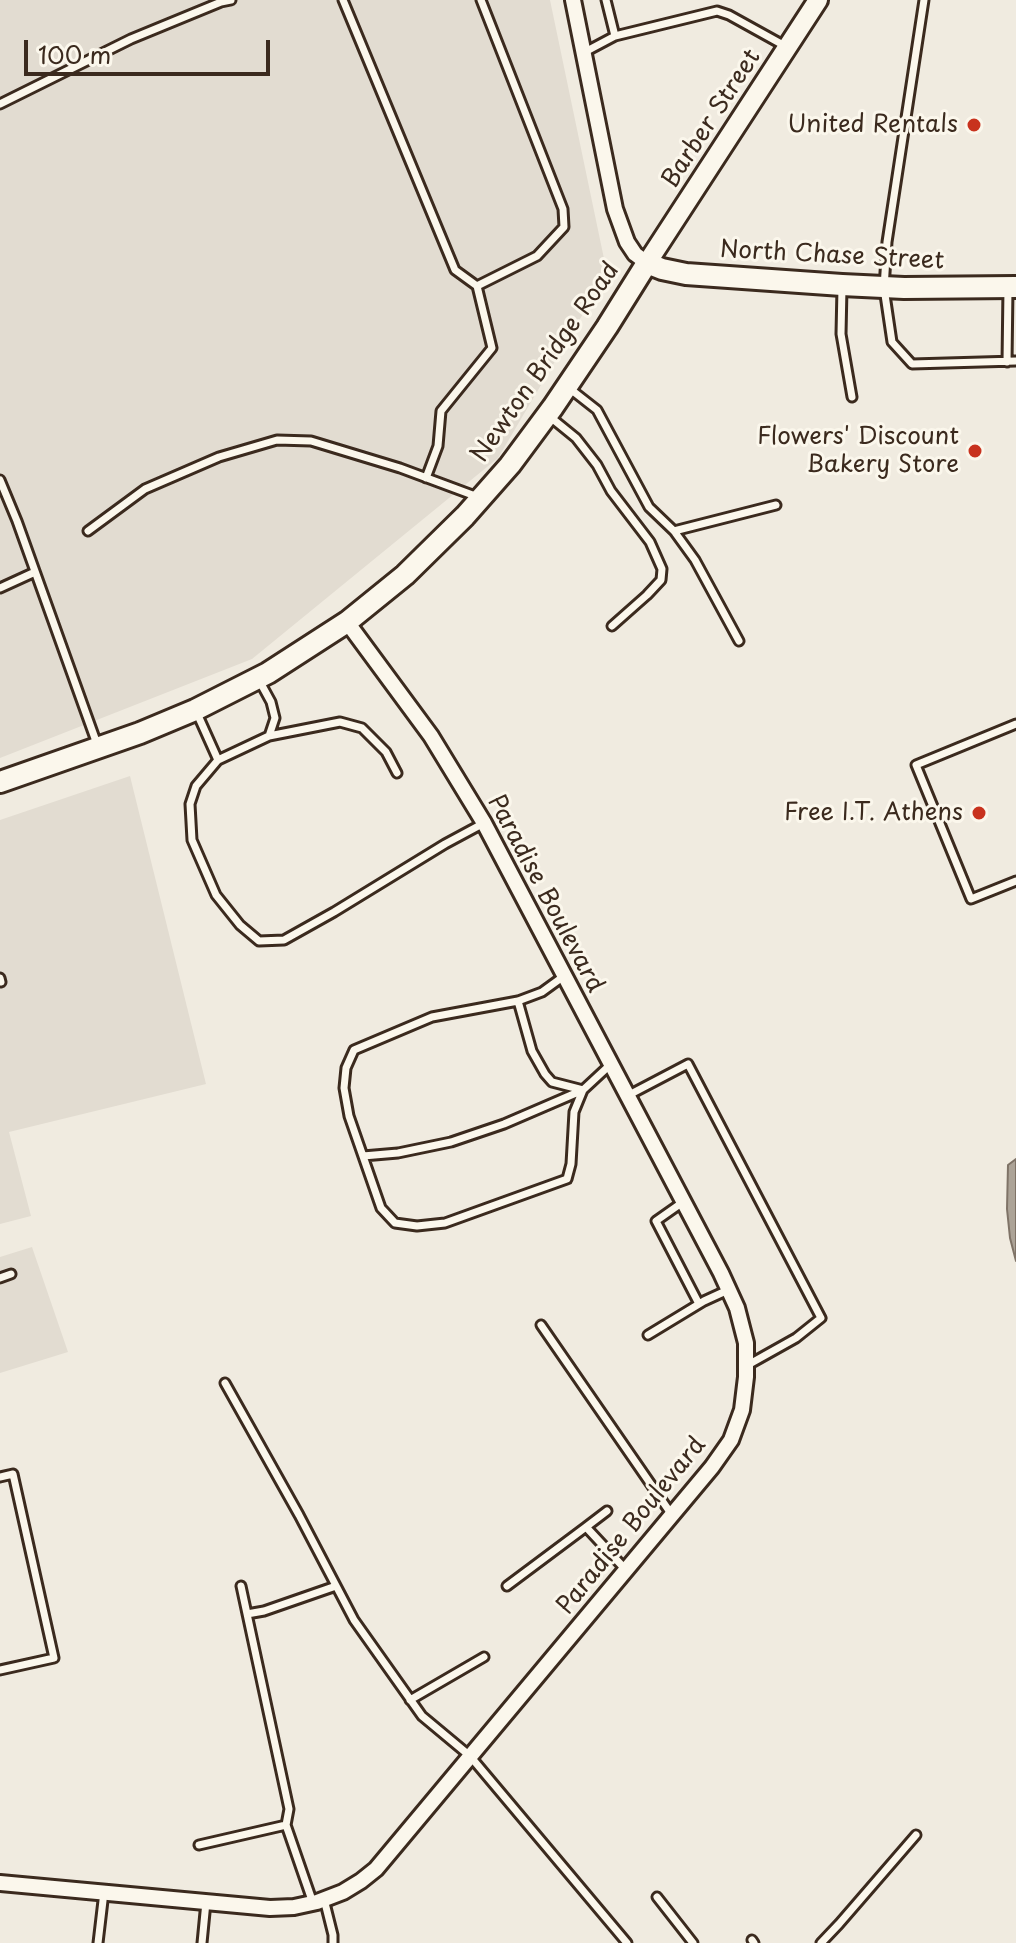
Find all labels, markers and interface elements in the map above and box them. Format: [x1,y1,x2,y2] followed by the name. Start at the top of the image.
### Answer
[28,24,274,74] scale bar
[38,36,111,72] text: 100 m
[657,44,767,194] street label: Barber Street
[787,111,958,139] place label: United Rentals
[965,116,983,134] marker: United Rentals
[719,236,945,276] street label: North Chase Street
[466,257,626,469] street label: Newton Bridge Road
[757,423,959,479] place label: Flowers' Discount Bakery Store
[966,442,984,460] marker: Flowers' Discount Bakery Store
[481,790,609,998] street label: Paradise Boulevard
[784,799,963,827] place label: Free I.T. Athens
[970,804,988,822] marker: Free I.T. Athens
[552,1432,712,1620] street label: Paradise Boulevard

